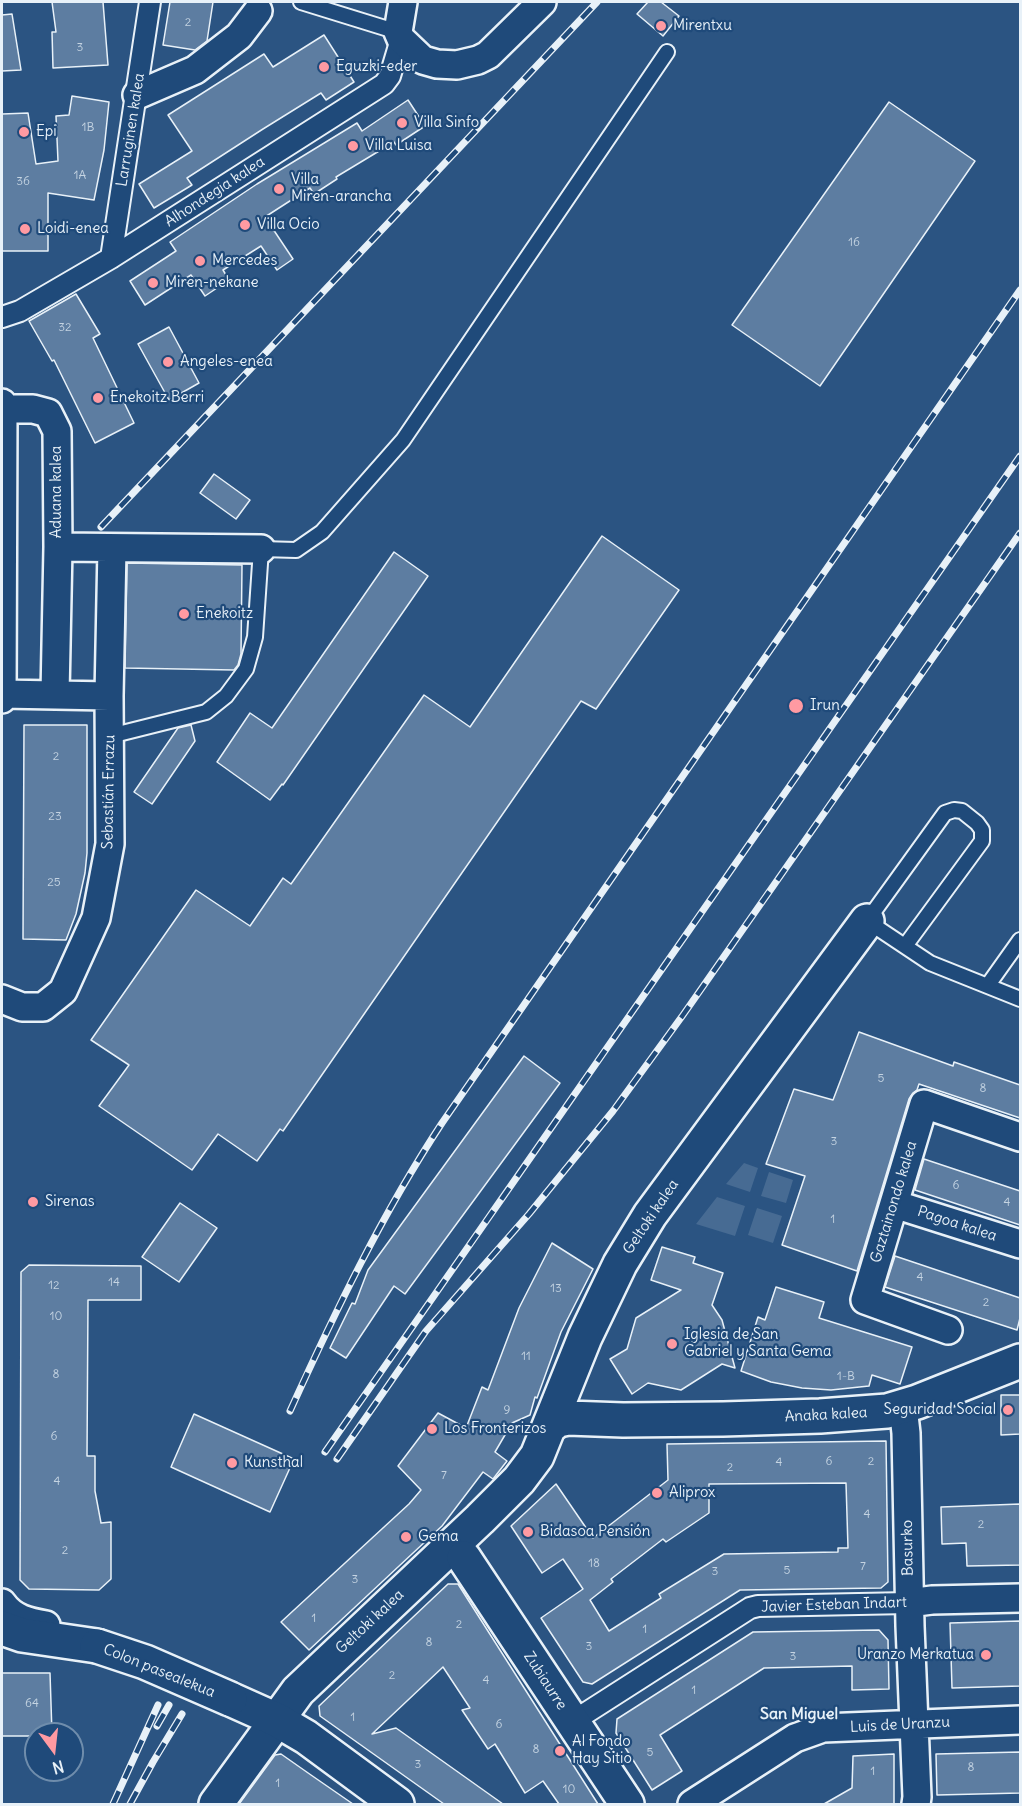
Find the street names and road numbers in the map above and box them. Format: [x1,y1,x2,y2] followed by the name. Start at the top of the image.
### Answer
[113,72,149,188] street label: Larruginen kalea
[162,153,268,231] street label: Alhondegia kalea
[48,446,66,538] street label: Aduana kalea
[99,735,119,849] street label: Sebastián Errazu
[867,1139,921,1265] street label: Gaztainondo kalea
[619,1176,683,1258] street label: Geltoki kalea
[915,1203,999,1245] street label: Pagoa kalea
[784,1404,868,1426] street label: Anaka kalea
[899,1520,917,1576] street label: Basurko
[332,1586,408,1658] street label: Geltoki kalea
[761,1593,907,1617] street label: Javier Esteban Indart
[100,1640,218,1702] street label: Colon pasealekua
[520,1649,570,1713] street label: Zubiaurre
[850,1713,950,1737] street label: Luis de Uranzu

